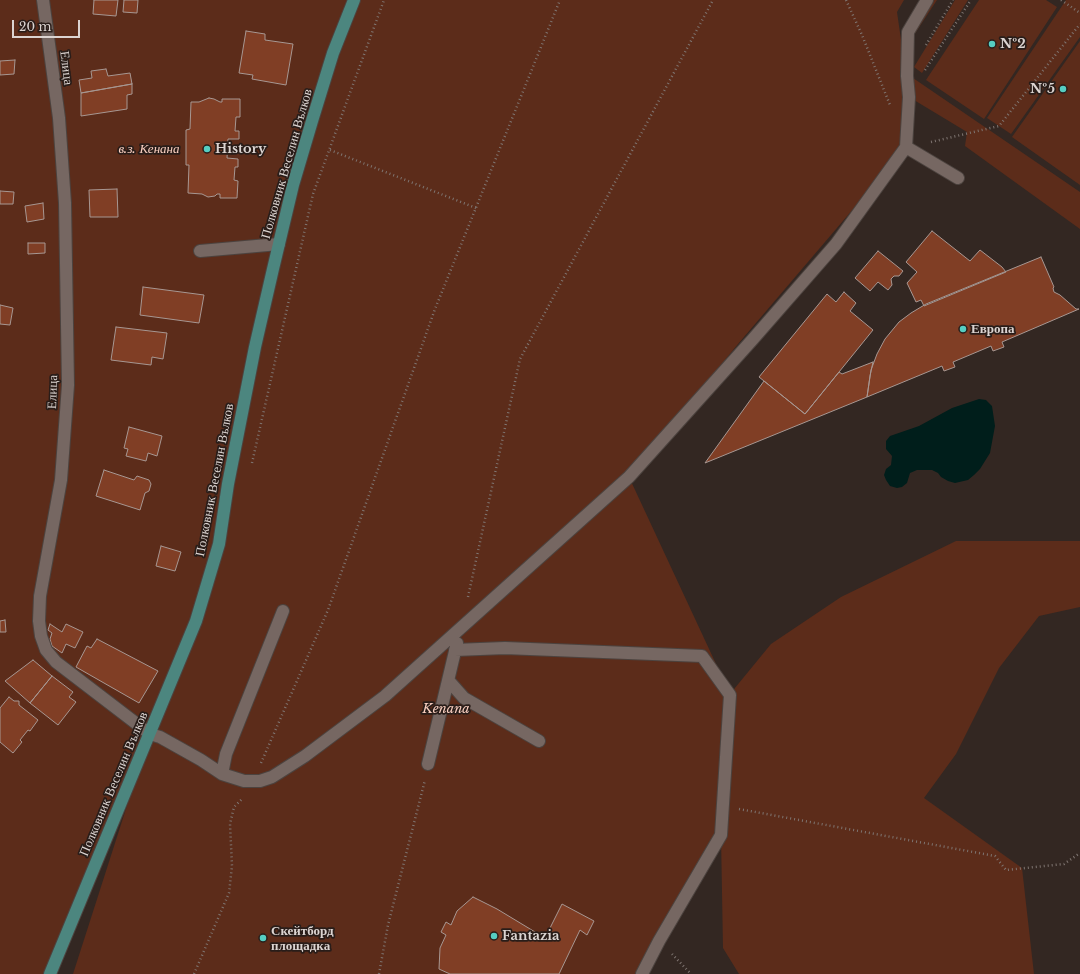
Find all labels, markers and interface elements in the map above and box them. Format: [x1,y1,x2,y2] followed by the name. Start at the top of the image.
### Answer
[14,12,82,38] scale bar
[19,19,51,34] text: 20 m
[1000,36,1026,52] place label: №2
[987,39,997,49] marker: №2
[56,50,76,86] street label: Елица
[1030,81,1055,97] place label: №5
[1058,84,1068,94] marker: №5
[258,87,316,241] street label: Полковник Веселин Вълков
[118,141,180,157] park label: в.з. Кенана
[215,141,266,157] place label: History
[202,144,212,154] marker: History
[971,321,1014,337] place label: Европа
[958,324,968,334] marker: Европа
[45,375,61,409] street label: Елица
[193,402,237,558] street label: Полковник Веселин Вълков
[422,701,470,717] park label: Kenana
[76,710,152,858] street label: Полковник Веселин Вълков
[271,923,334,954] place label: Скейтборд площадка
[502,928,559,944] place label: Fantazia
[489,931,499,941] marker: Fantazia
[258,933,268,943] marker: Скейтборд площадка

